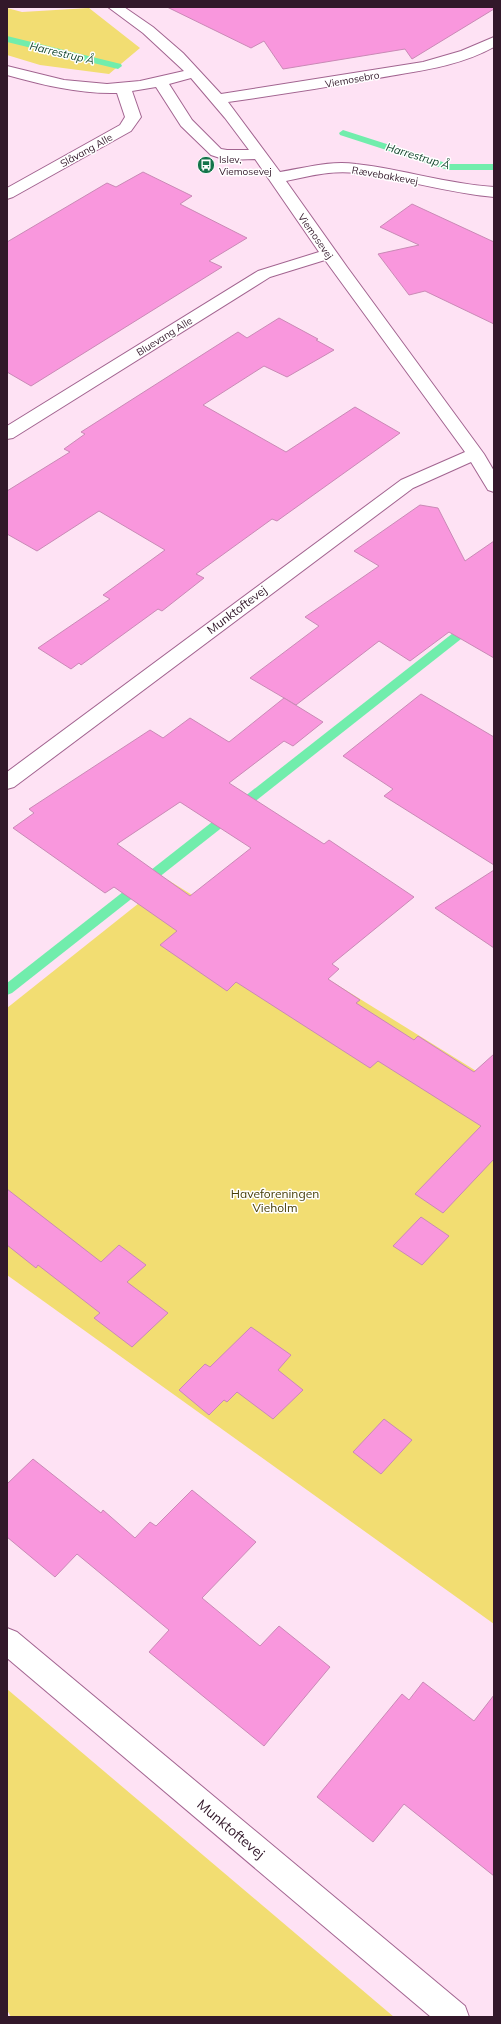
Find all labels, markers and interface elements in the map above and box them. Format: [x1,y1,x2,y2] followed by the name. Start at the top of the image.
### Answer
[28,38,96,67] water label: Harrestrup Å
[324,68,381,91] street label: Viemosebro
[58,131,115,170] street label: Slåvang Alle
[384,139,452,172] water label: Harrestrup Å
[219,153,272,178] place label: Islev, Viemosevej
[196,155,216,175] bus stop icon: Islev, Viemosevej
[351,163,419,188] street label: Rævebakkevej
[295,211,336,262] street label: Viemosevej
[134,314,195,359] street label: Bluevang Alle
[204,582,270,637] street label: Munktoftevej
[231,1186,319,1215] park label: Haveforeningen Vieholm
[193,1795,269,1863] street label: Munktoftevej

